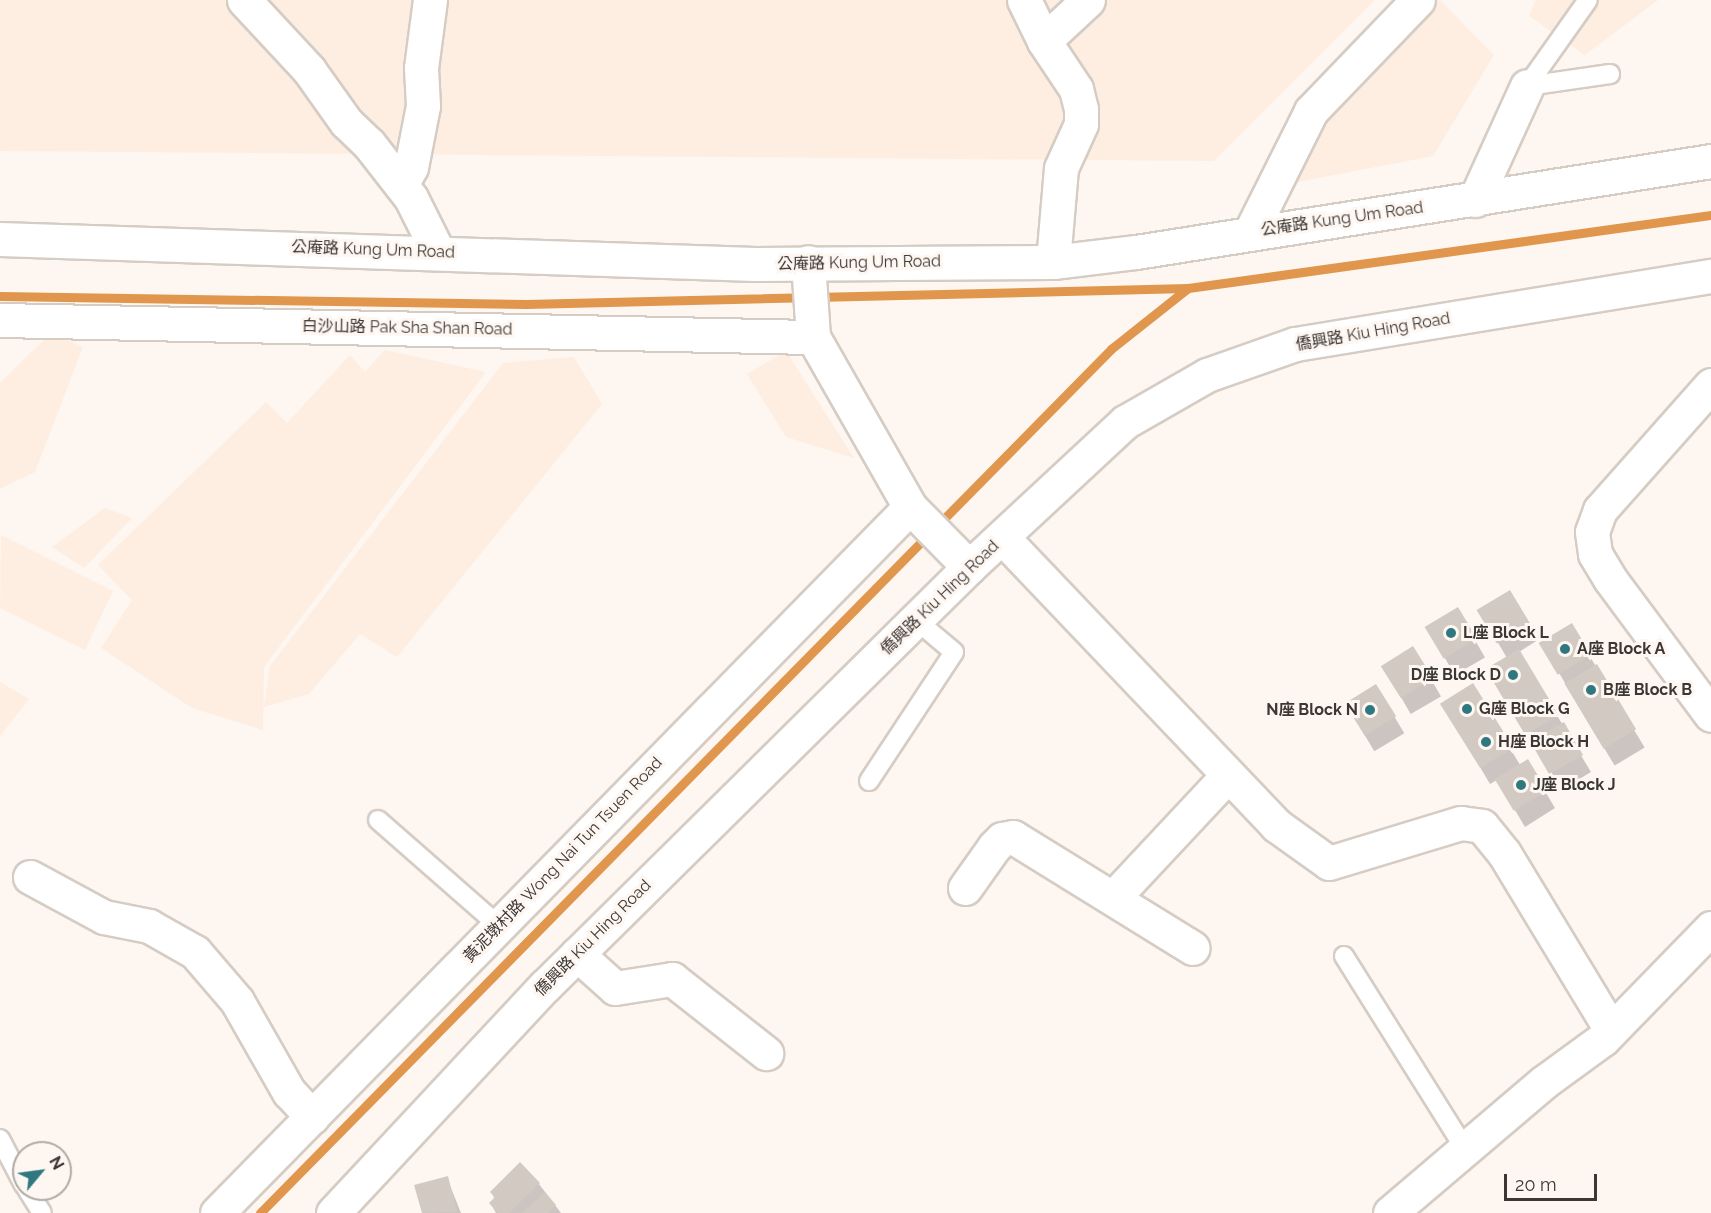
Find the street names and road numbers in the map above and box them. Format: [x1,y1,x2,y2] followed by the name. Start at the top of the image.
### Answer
[1259,198,1425,240] street label: 公庵路 Kung Um Road
[291,238,455,262] street label: 公庵路 Kung Um Road
[777,252,941,274] street label: 公庵路 Kung Um Road
[1294,309,1452,355] street label: 僑興路 Kiu Hing Road
[302,317,512,339] street label: 白沙山路 Pak Sha Shan Road
[877,537,1003,659] street label: 僑興路 Kiu Hing Road
[459,753,667,967] street label: 黃泥墩村路 Wong Nai Tun Tsuen Road
[531,876,655,1000] street label: 僑興路 Kiu Hing Road

